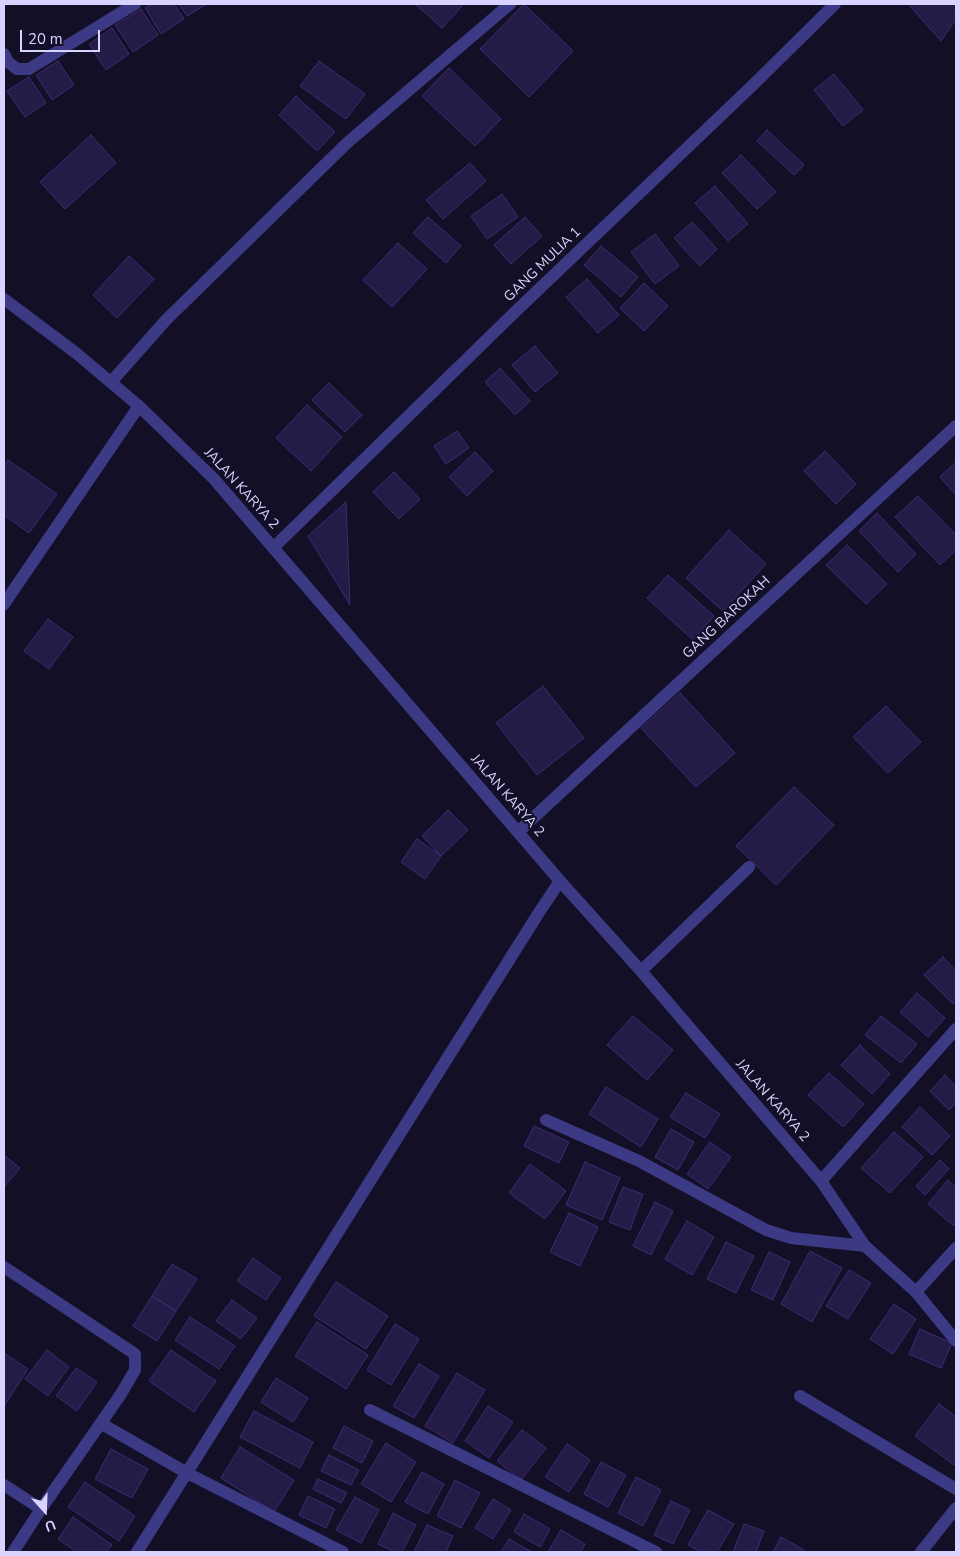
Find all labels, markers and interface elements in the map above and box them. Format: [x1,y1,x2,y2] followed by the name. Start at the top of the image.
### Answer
[22,20,102,52] scale bar
[28,29,63,49] text: 20 m
[501,224,585,306] street label: GANG MULIA 1
[200,445,282,533] street label: JALAN KARYA 2
[680,573,774,663] street label: GANG BAROKAH
[467,751,547,841] street label: JALAN KARYA 2
[732,1056,812,1146] street label: JALAN KARYA 2
[20,1486,70,1536] north arrow
[42,1515,58,1536] text: U

